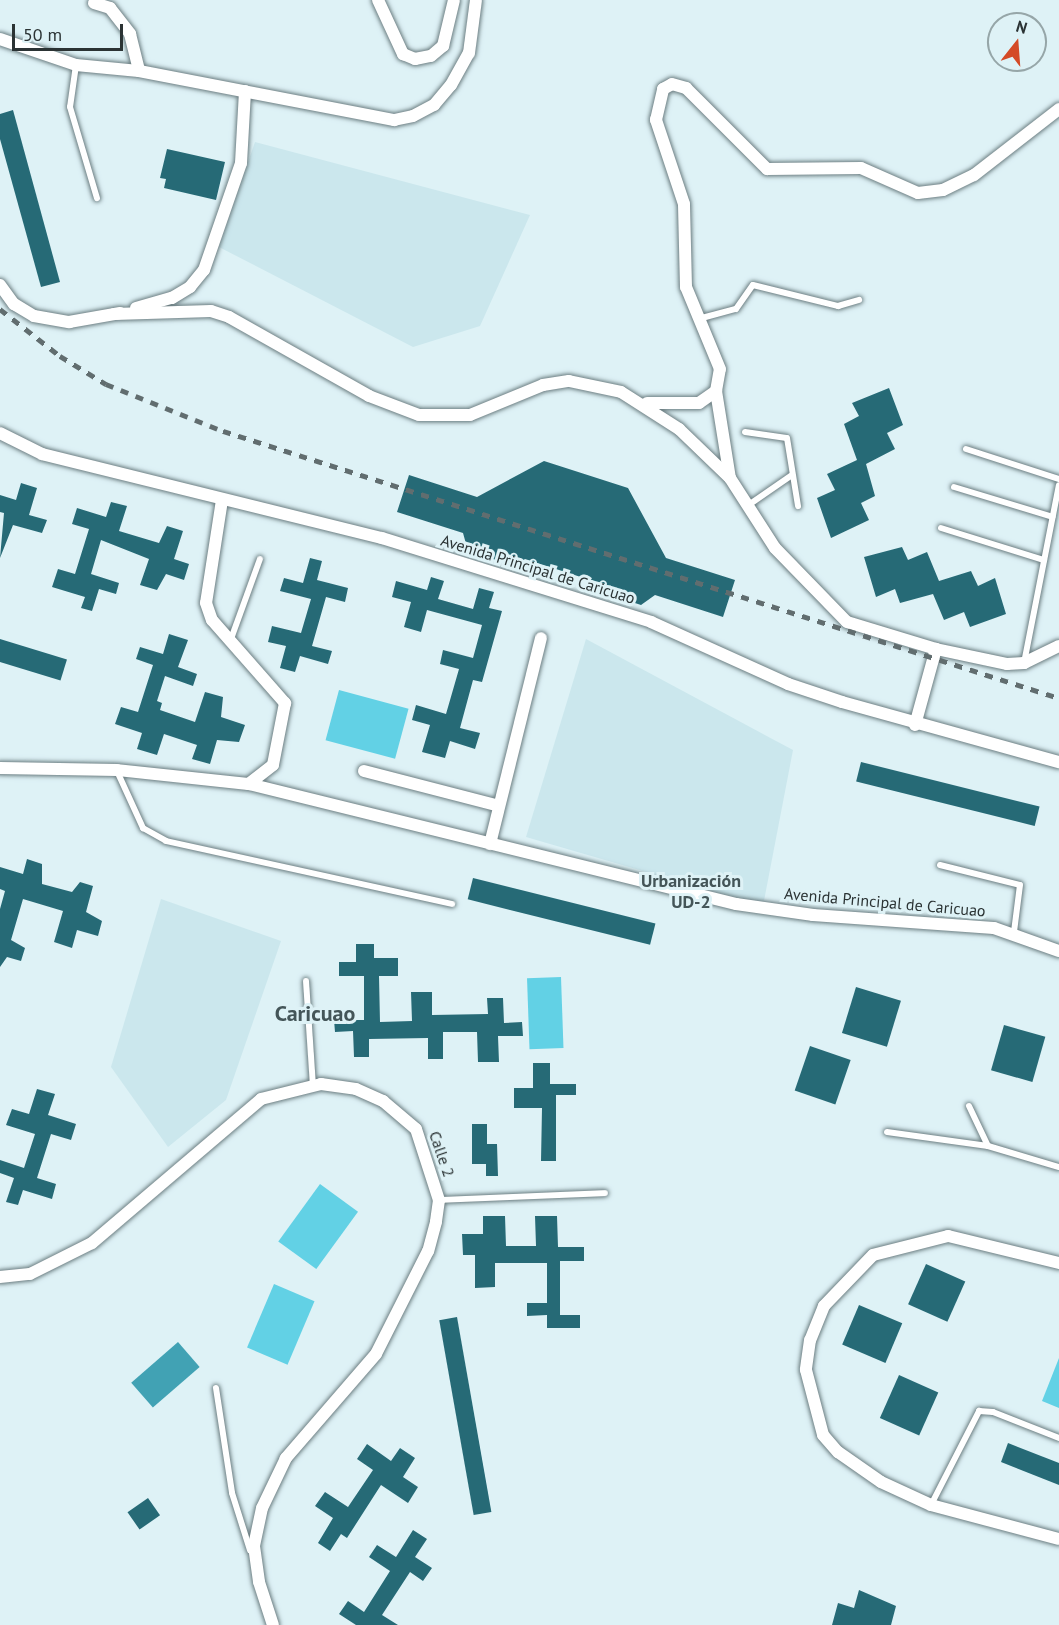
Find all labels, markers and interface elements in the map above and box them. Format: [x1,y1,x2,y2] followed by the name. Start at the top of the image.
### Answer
[15,12,126,50] scale bar
[987,12,1047,72] north arrow
[1014,16,1030,38] text: N
[23,23,62,46] text: 50 m
[439,530,637,608] street label: Avenida Principal de Caricuao
[641,871,741,914] district label: Urbanización UD-2
[783,884,987,920] street label: Avenida Principal de Caricuao
[275,1001,355,1027] district label: Caricuao
[425,1129,459,1179] street label: Calle 2

